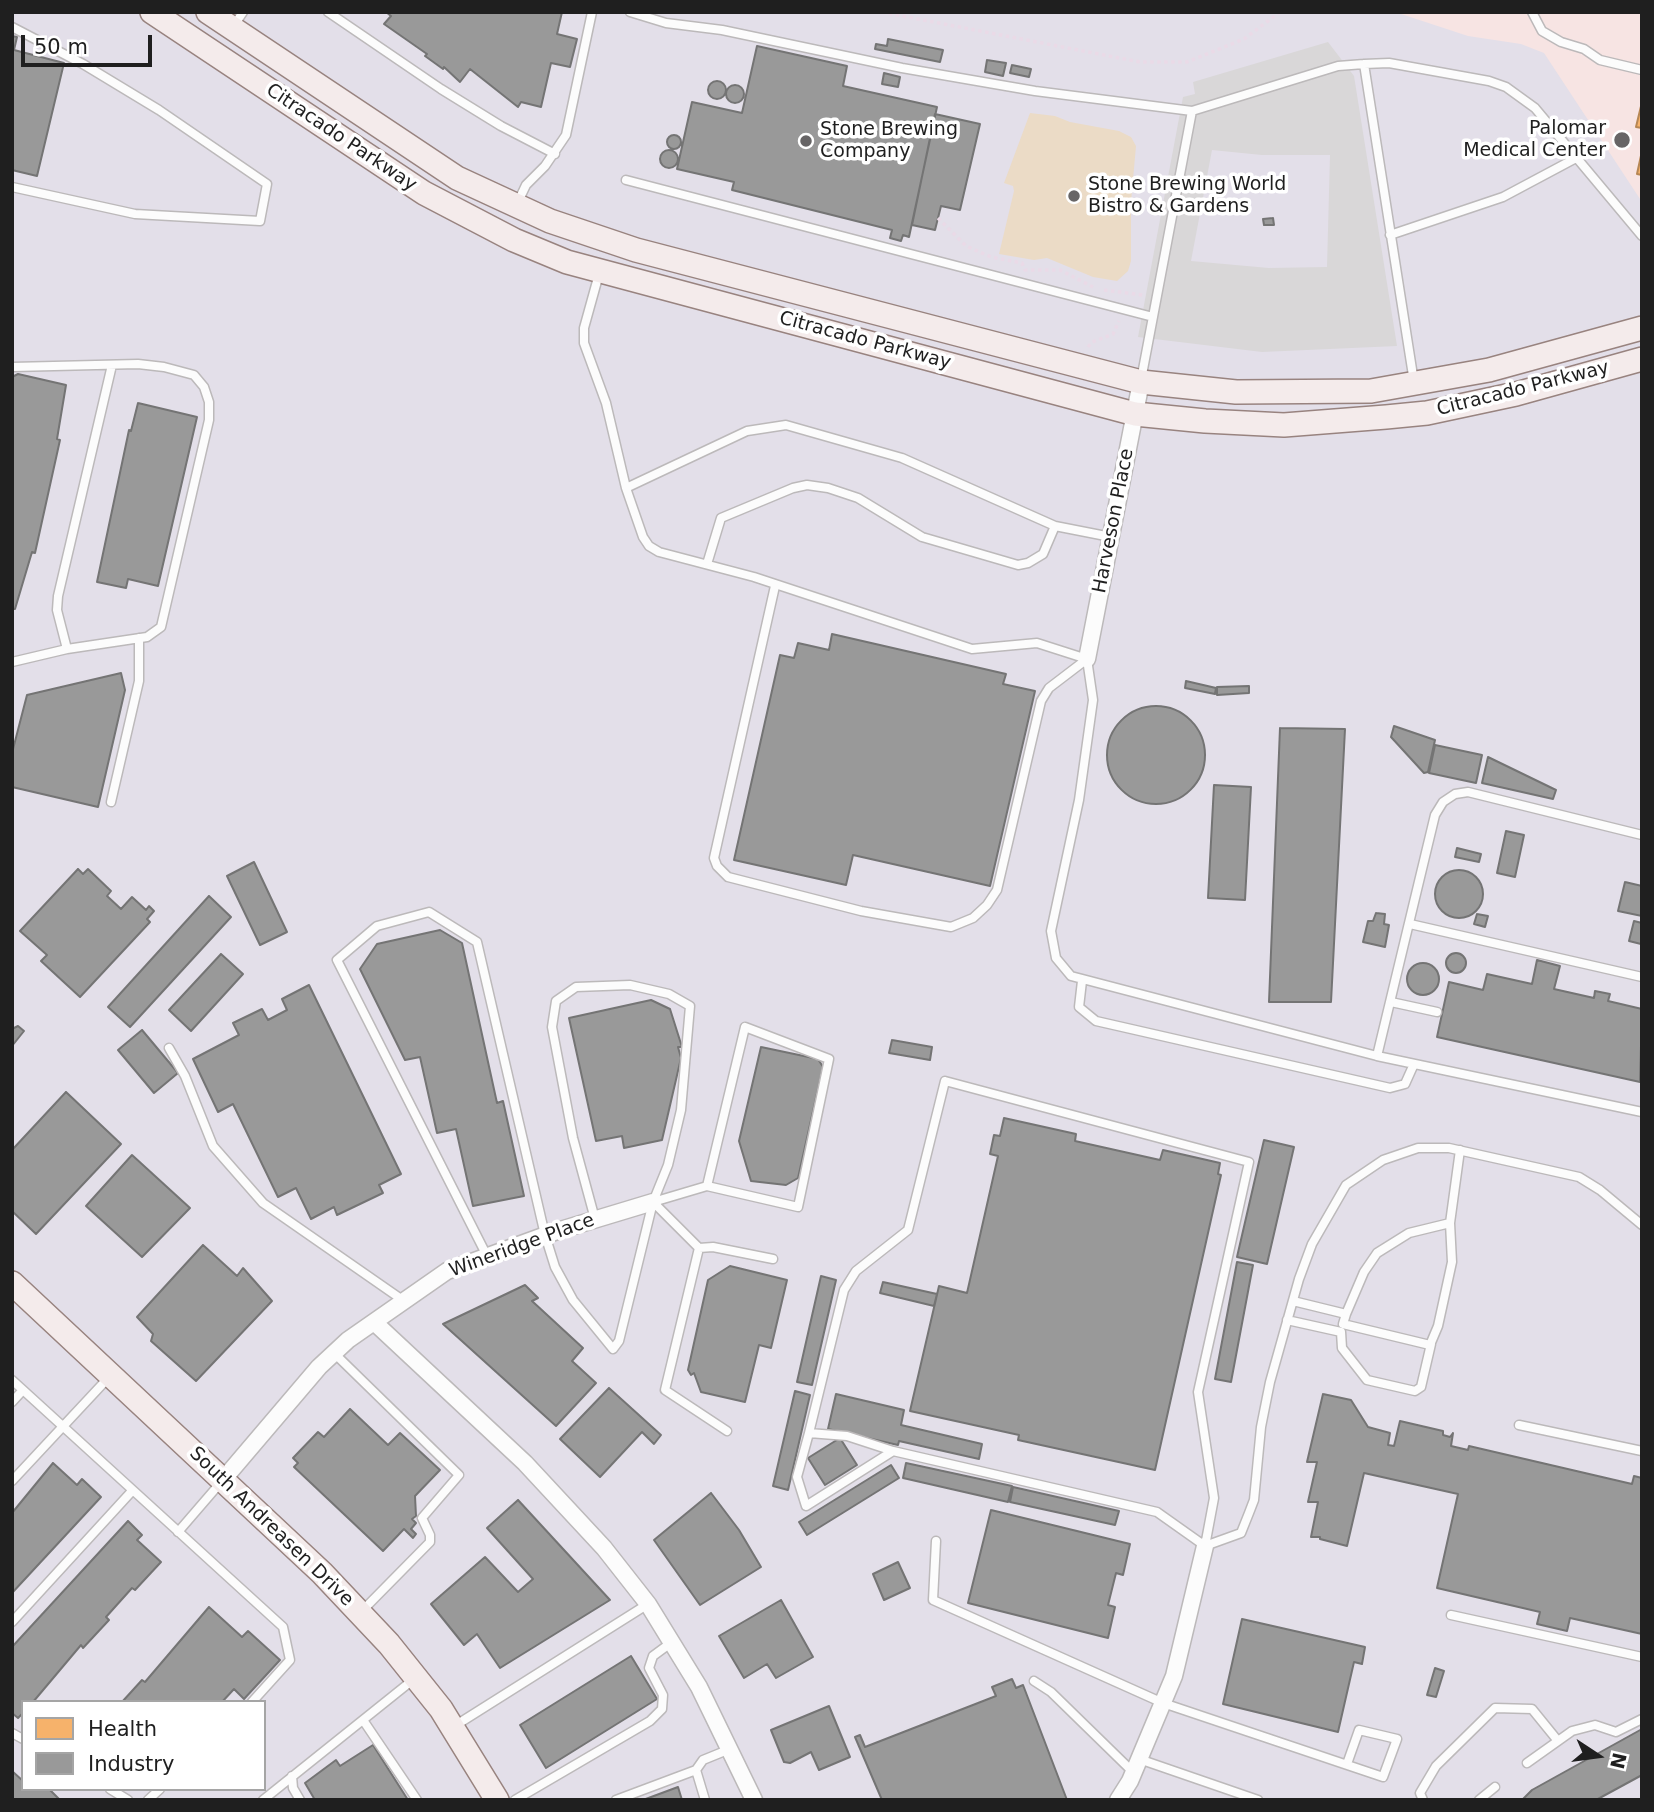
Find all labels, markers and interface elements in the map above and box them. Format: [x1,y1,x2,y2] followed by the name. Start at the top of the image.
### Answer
[24,21,156,65] scale bar
[34,35,88,59] text: 50 m
[261,79,421,197] street label: Citracado Parkway
[1463,118,1606,162] place label: Palomar Medical Center
[820,119,958,163] place label: Stone Brewing Company
[1612,130,1632,150] marker: Palomar Medical Center
[798,133,814,149] marker: Stone Brewing Company
[1088,174,1286,218] place label: Stone Brewing World Bistro & Gardens
[1066,188,1082,204] marker: Stone Brewing World Bistro & Gardens
[777,307,953,375] street label: Citracado Parkway
[1434,357,1612,421] street label: Citracado Parkway
[1089,447,1139,595] street label: Harveson Place
[446,1209,598,1283] street label: Wineridge Place
[184,1443,358,1611] street label: South Andreasen Drive
[21,1700,266,1791] legend
[88,1717,157,1741] text: Health
[1563,1721,1633,1791] north arrow
[1606,1751,1631,1771] text: N
[88,1752,174,1776] text: Industry

